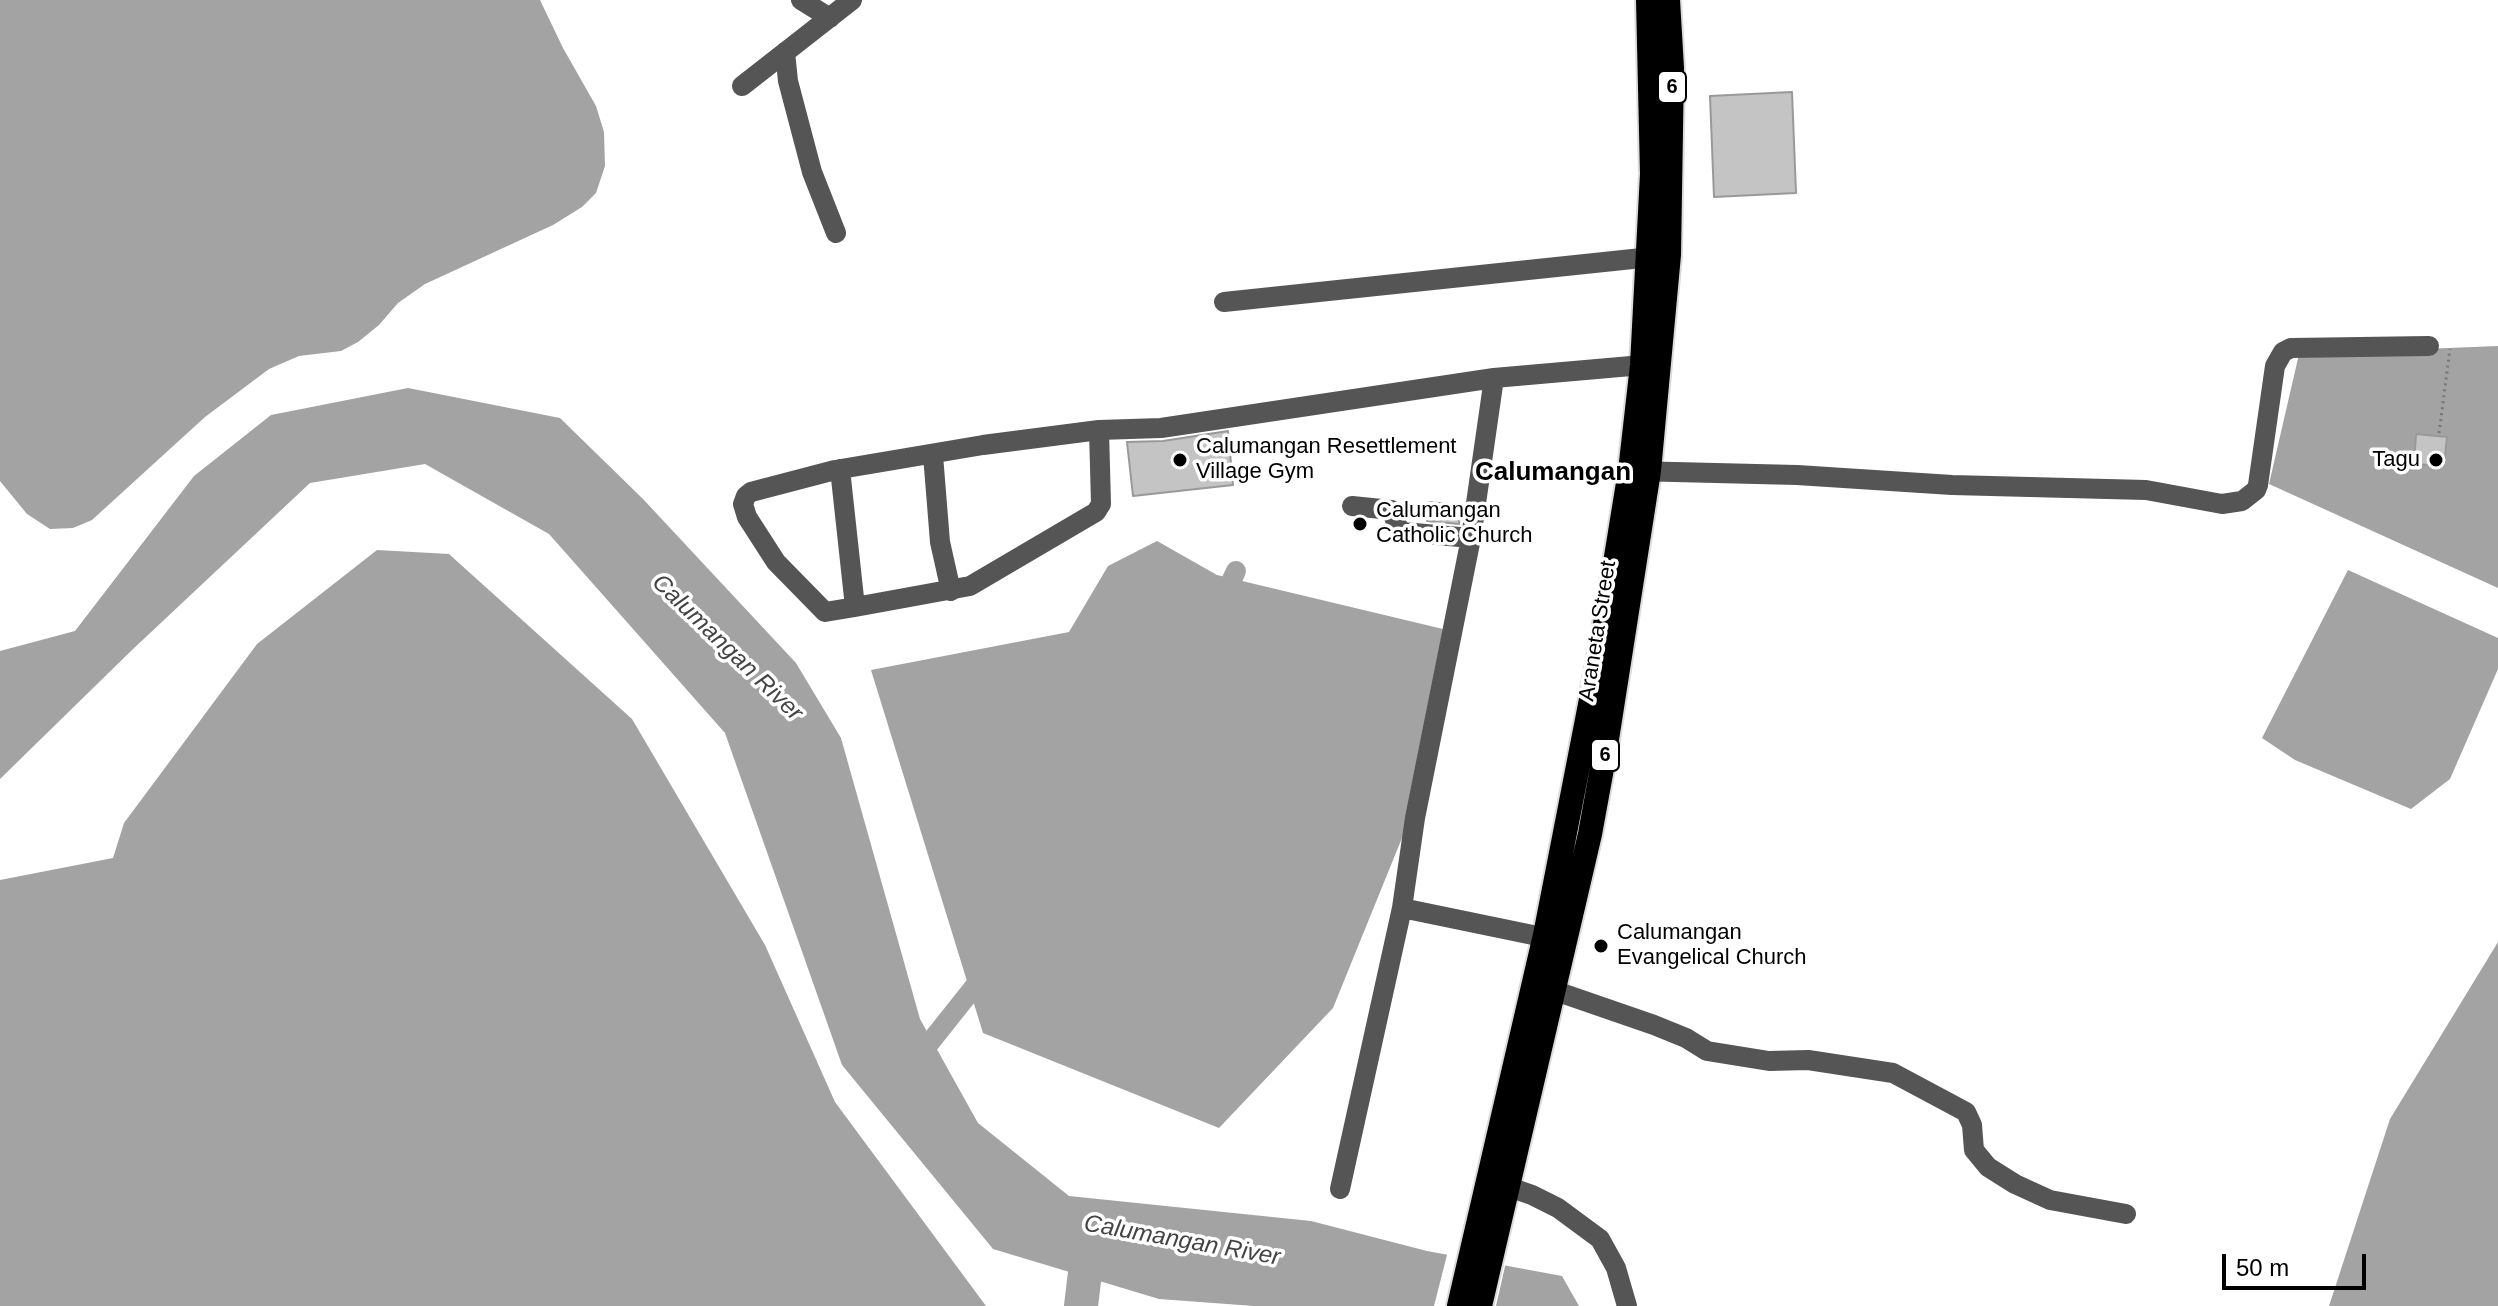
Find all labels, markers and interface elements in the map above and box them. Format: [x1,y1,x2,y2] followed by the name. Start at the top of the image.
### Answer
[1658,71,1686,103] road number: 6
[1196,434,1456,486] place label: Calumangan Resettlement Village Gym
[2372,447,2420,473] place label: Tagu
[1171,451,1189,469] marker: Calumangan Resettlement Village Gym
[2427,451,2445,469] marker: Tagu
[1475,457,1631,489] district label: Calumangan
[1376,498,1533,550] place label: Calumangan Catholic Church
[1351,515,1369,533] marker: Calumangan Catholic Church
[1574,559,1622,703] street label: Araneta Street
[646,569,808,727] water label: Calumangan River
[1591,739,1619,771] road number: 6
[1617,920,1807,972] place label: Calumangan Evangelical Church
[1592,937,1610,955] marker: Calumangan Evangelical Church
[1082,1210,1282,1272] water label: Calumangan River
[2226,1238,2370,1288] scale bar
[2236,1254,2289,1281] text: 50 m

